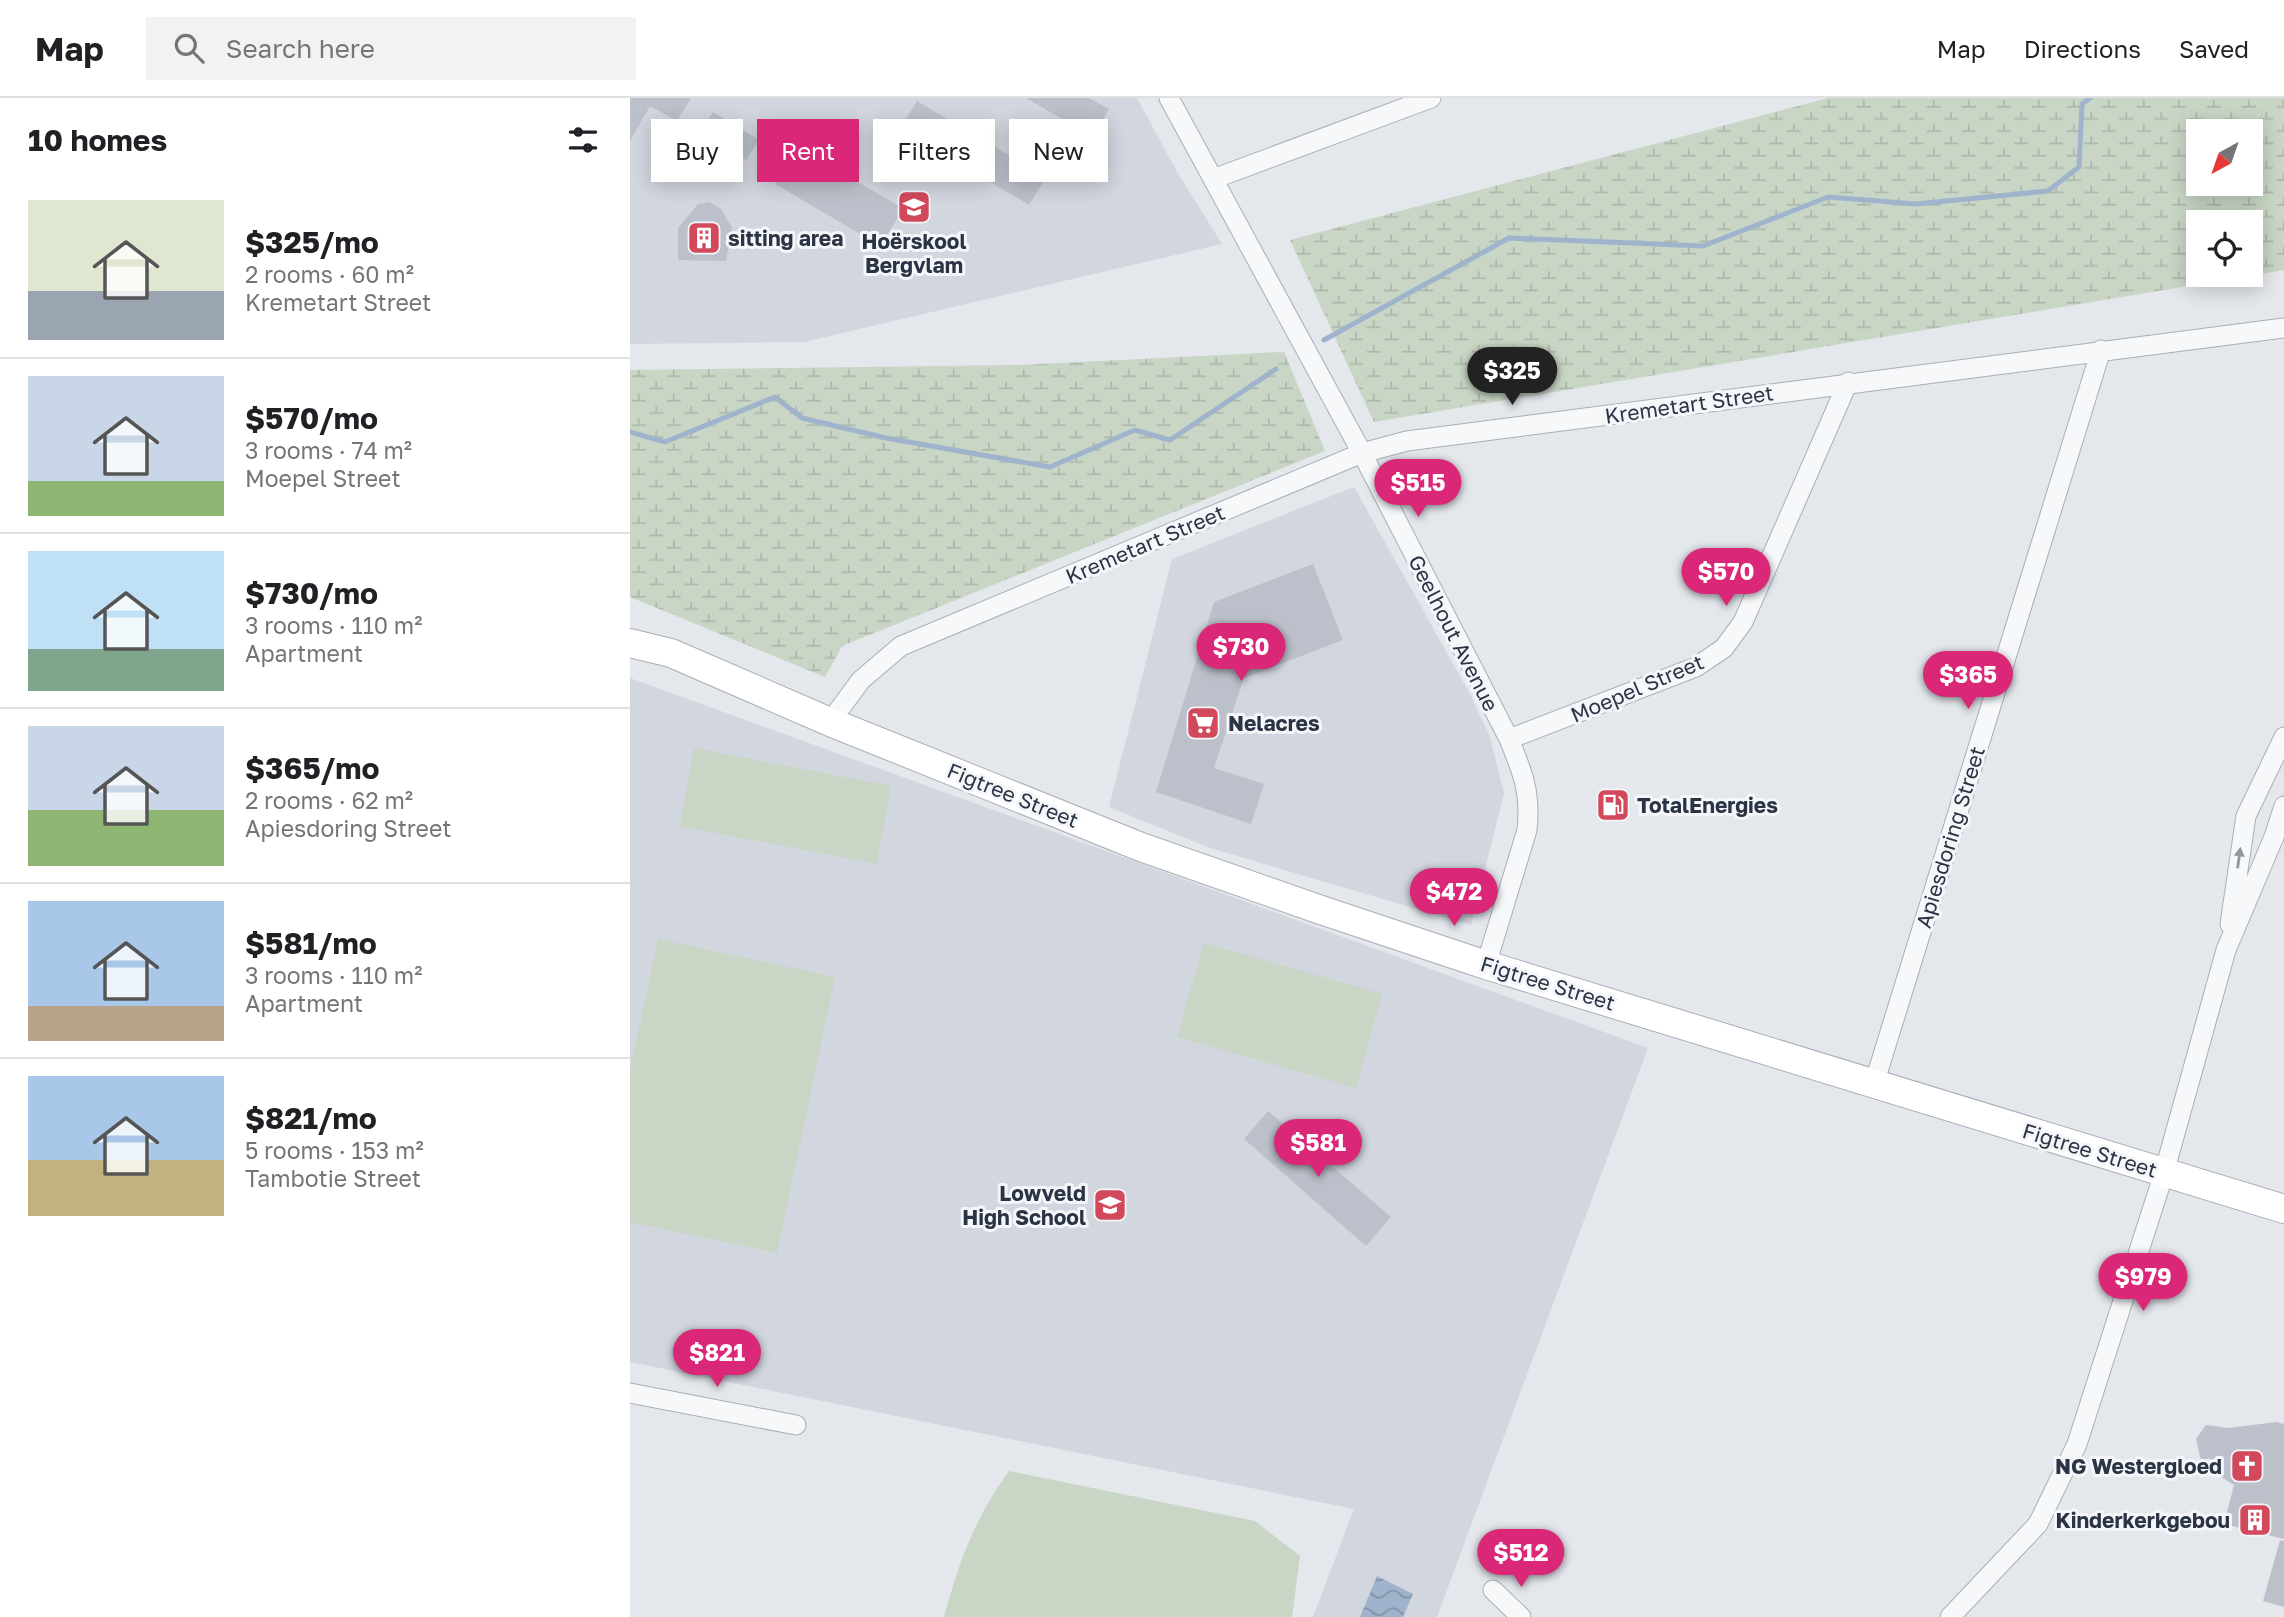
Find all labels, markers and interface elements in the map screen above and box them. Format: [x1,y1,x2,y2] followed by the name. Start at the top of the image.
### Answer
[146,17,636,80] search box
[35,29,104,68] text: Map
[170,29,208,67] icon: search
[226,33,375,64] text: Search here
[1937,34,1986,63] text: Map
[2024,34,2141,63] text: Directions
[2179,34,2249,63] text: Saved
[651,119,743,182] chip: Buy
[757,119,859,182] chip: Rent
[873,119,995,182] chip: Filters
[1009,119,1108,182] chip: New
[2186,119,2263,196] north arrow
[2186,119,2263,287] map controls
[564,121,602,159] icon: filters
[28,122,167,158] text: 10 homes
[895,188,933,226] school or university icon: Hoërskool Bergvlam
[2186,210,2263,287] button: locate
[685,219,723,257] building icon: sitting area
[245,224,379,260] text: $325/mo
[728,225,843,251] place label: sitting area
[84,228,168,312] icon: home
[862,228,966,278] place label: Hoërskool Bergvlam
[245,260,414,288] text: 2 rooms · 60 m²
[245,288,431,316] text: Kremetart Street
[1471,348,1553,407] pin: $325
[1483,356,1541,384] text: $325
[1603,379,1775,429] street label: Kremetart Street
[245,400,378,436] text: $570/mo
[84,404,168,488] icon: home
[245,436,412,464] text: 3 rooms · 74 m²
[1377,460,1459,519] pin: $515
[245,464,401,492] text: Moepel Street
[1390,468,1446,496] text: $515
[1062,499,1228,589] street label: Kremetart Street
[1685,548,1767,608] pin: $570
[1403,551,1505,715] street label: Geelhout Avenue
[1698,557,1754,585] text: $570
[245,575,378,611] text: $730/mo
[84,579,168,663] icon: home
[245,611,422,639] text: 3 rooms · 110 m²
[1200,624,1282,683] pin: $730
[1213,632,1269,660] text: $730
[245,639,363,667] text: Apartment
[1567,648,1707,728] street label: Moepel Street
[1927,652,2009,711] pin: $365
[1939,660,1997,688] text: $365
[1184,704,1222,742] supermarket icon: Nelacres
[1228,710,1320,736] place label: Nelacres
[1910,743,1990,931] street label: Apiesdoring Street
[245,750,379,786] text: $365/mo
[84,754,168,838] icon: home
[944,757,1082,833] street label: Figtree Street
[245,786,413,814] text: 2 rooms · 62 m²
[1594,786,1632,824] fuel station icon: TotalEnergies
[1637,792,1778,818] place label: TotalEnergies
[245,814,451,842] text: Apiesdoring Street
[2234,847,2245,869] one-way arrow
[1413,868,1495,928] pin: $472
[1426,877,1482,905] text: $472
[245,925,377,961] text: $581/mo
[84,929,168,1013] icon: home
[1478,950,1618,1016] street label: Figtree Street
[245,961,422,989] text: 3 rooms · 110 m²
[245,989,363,1017] text: Apartment
[245,1100,377,1136] text: $821/mo
[84,1104,168,1188] icon: home
[2020,1117,2160,1183] street label: Figtree Street
[1277,1119,1359,1179] pin: $581
[1290,1128,1346,1156] text: $581
[245,1136,424,1164] text: 5 rooms · 153 m²
[245,1164,421,1192] text: Tambotie Street
[962,1180,1086,1230] place label: Lowveld High School
[1091,1186,1129,1224] school or university icon: Lowveld High School
[2102,1254,2184,1313] pin: $979
[2114,1262,2172,1290] text: $979
[676,1330,758,1389] pin: $821
[689,1338,745,1366] text: $821
[2228,1447,2266,1485] church icon: NG Westergloed
[2055,1453,2222,1479] place label: NG Westergloed
[2236,1501,2274,1539] building icon: Kinderkerkgebou
[2055,1507,2230,1533] place label: Kinderkerkgebou
[1480,1530,1562,1589] pin: $512
[1493,1538,1549,1566] text: $512

